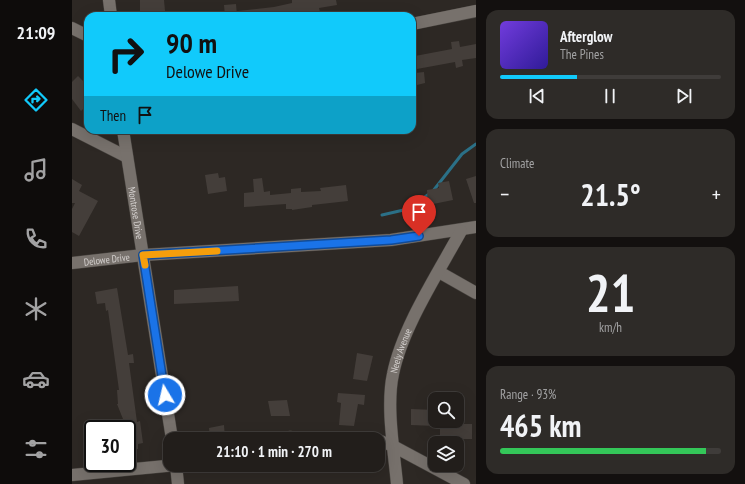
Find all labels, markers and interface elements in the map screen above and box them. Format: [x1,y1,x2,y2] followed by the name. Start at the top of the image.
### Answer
[17,21,55,44] text: 21:09
[166,24,217,61] text: 90 m
[560,27,612,46] text: Afterglow
[100,28,152,80] icon: right
[560,46,604,63] text: The Pines
[166,60,249,83] text: Delowe Drive
[526,85,548,107] icon: previous
[599,85,621,107] icon: pause
[673,85,695,107] icon: next
[22,86,50,114] icon: directions
[134,104,156,126] icon: arrive
[100,106,126,125] text: Then
[500,155,534,172] text: Climate
[22,156,50,184] icon: music
[580,175,641,214] text: 21.5°
[500,180,509,208] text: −
[712,180,721,208] text: +
[126,186,147,240] street label: Montrose Drive
[402,195,436,236] pin
[408,201,430,223] icon: arrive
[22,225,50,253] icon: phone
[83,250,130,268] street label: Delowe Drive
[586,259,635,326] text: 21
[22,295,50,323] icon: climate
[599,319,622,336] text: km/h
[387,326,414,374] street label: Neely Avenue
[22,365,50,393] icon: car
[144,374,186,416] position arrow
[500,386,556,403] text: Range · 93%
[428,392,464,472] map controls
[428,392,464,428] button: search
[500,406,581,445] text: 465 km
[84,420,136,472] speed limit sign: 30
[22,435,50,463] icon: filters
[428,436,464,472] button: layers
[216,442,332,461] text: 21:10 · 1 min · 270 m

